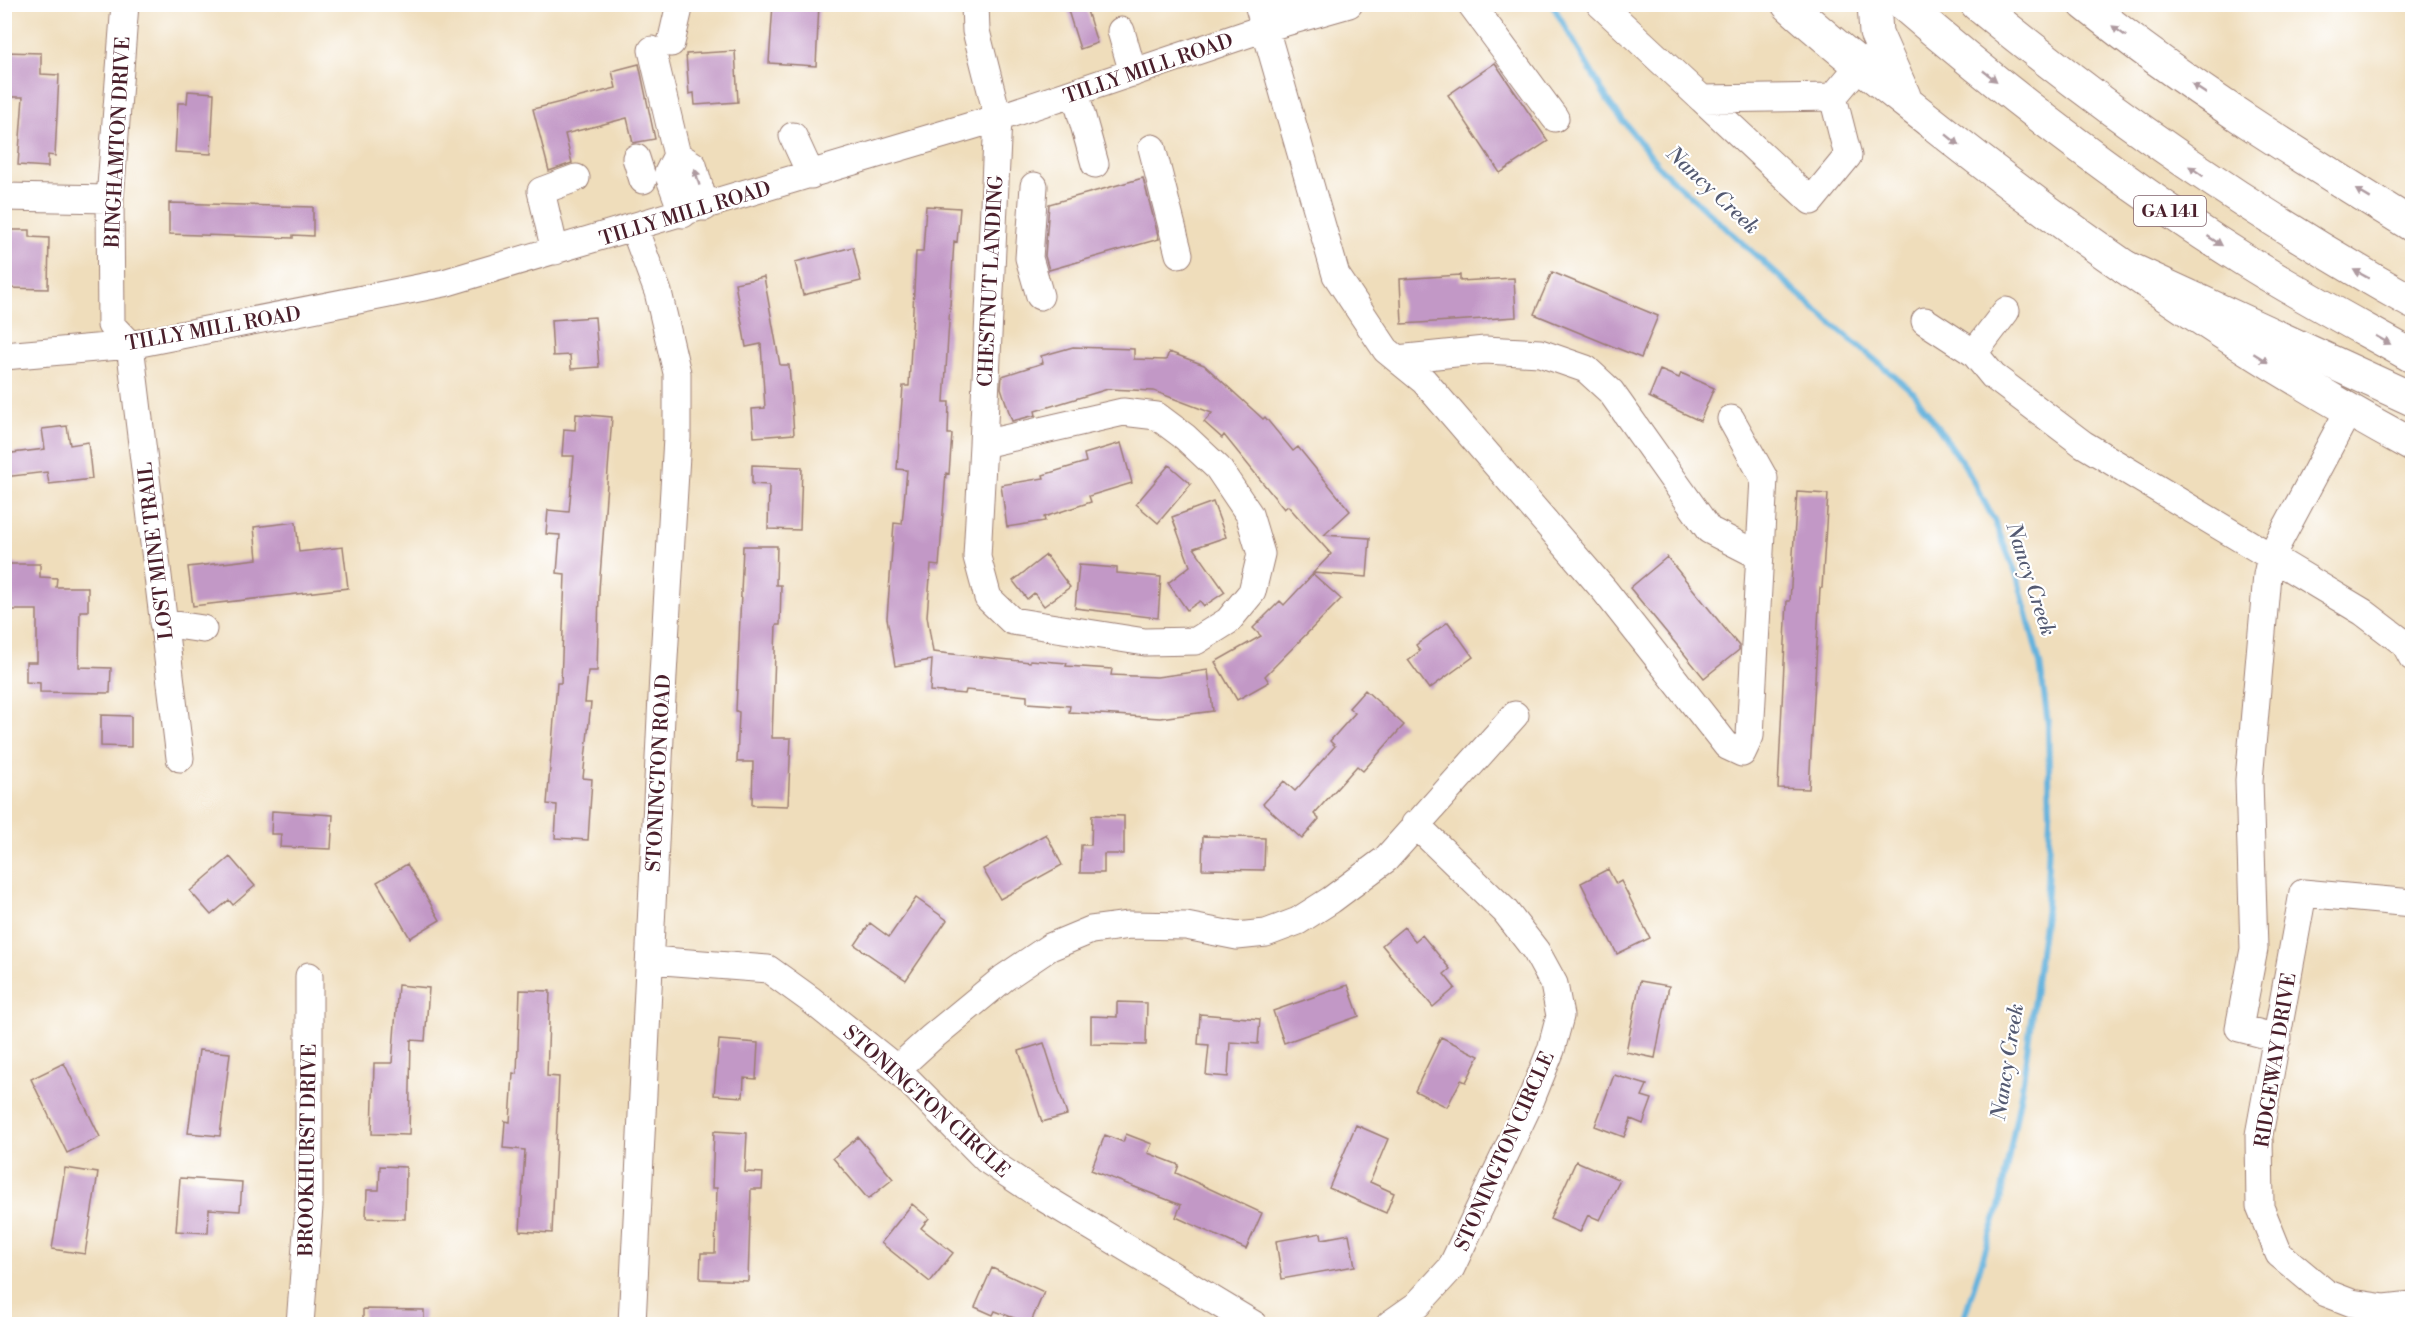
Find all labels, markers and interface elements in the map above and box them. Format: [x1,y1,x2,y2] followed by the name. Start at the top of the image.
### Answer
[2111,25,2127,38] one-way arrow
[1060,29,1237,110] street label: TILLY MILL ROAD
[100,36,137,250] street label: BINGHAMTON DRIVE
[1982,70,1998,83] one-way arrow
[2190,83,2207,94] one-way arrow
[1945,133,1961,146] one-way arrow
[1660,140,1764,240] water label: Nancy Creek
[2188,166,2204,177] one-way arrow
[691,168,701,186] one-way arrow
[973,174,1010,388] street label: CHESTNUT LANDING
[597,176,774,252] street label: TILLY MILL ROAD
[2354,189,2371,200] one-way arrow
[2134,196,2206,226] road number: GA 141
[2207,235,2224,246] one-way arrow
[2353,269,2370,279] one-way arrow
[124,302,303,357] street label: TILLY MILL ROAD
[2375,335,2392,345] one-way arrow
[2253,352,2269,363] one-way arrow
[133,461,180,641] street label: LOST MINE TRAIL
[1999,518,2061,639] water label: Nancy Creek
[642,674,677,873] street label: STONINGTON ROAD
[2250,971,2303,1149] street label: RIDGEWAY DRIVE
[1986,1002,2030,1123] water label: Nancy Creek
[837,1021,1015,1184] street label: STONINGTON CIRCLE
[294,1043,323,1258] street label: BROOKHURST DRIVE
[1450,1048,1561,1255] street label: STONINGTON CIRCLE

